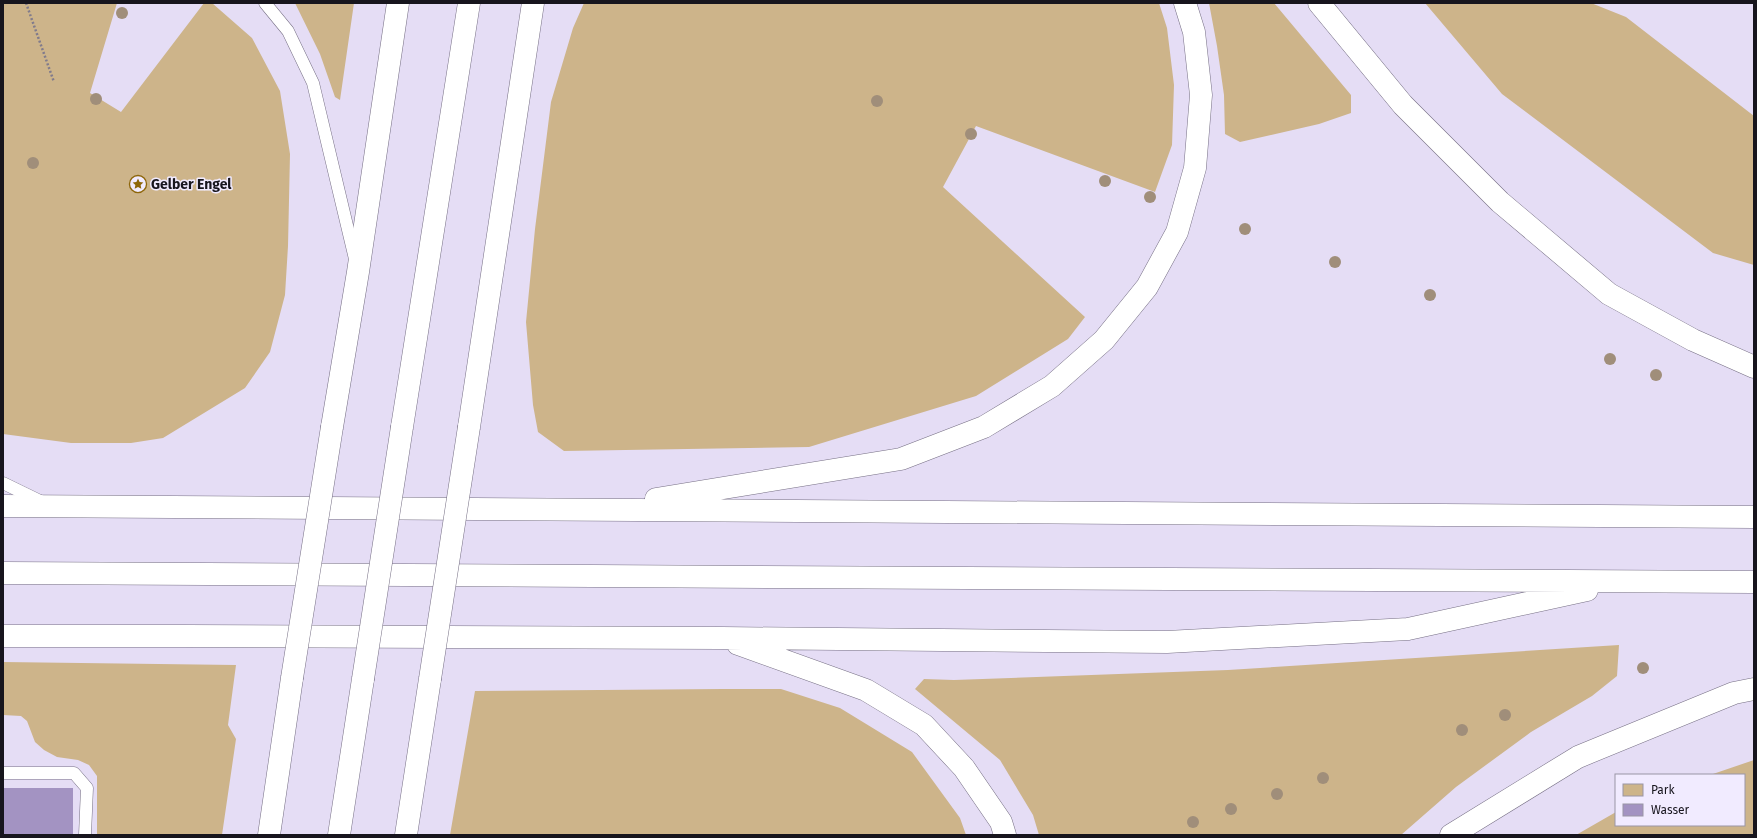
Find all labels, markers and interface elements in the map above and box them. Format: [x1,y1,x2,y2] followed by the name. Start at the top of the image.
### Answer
[128,174,148,194] place icon: Gelber Engel
[151,176,232,193] place label: Gelber Engel
[1615,774,1745,826] legend
[1651,783,1675,797] text: Park
[1651,803,1690,817] text: Wasser

